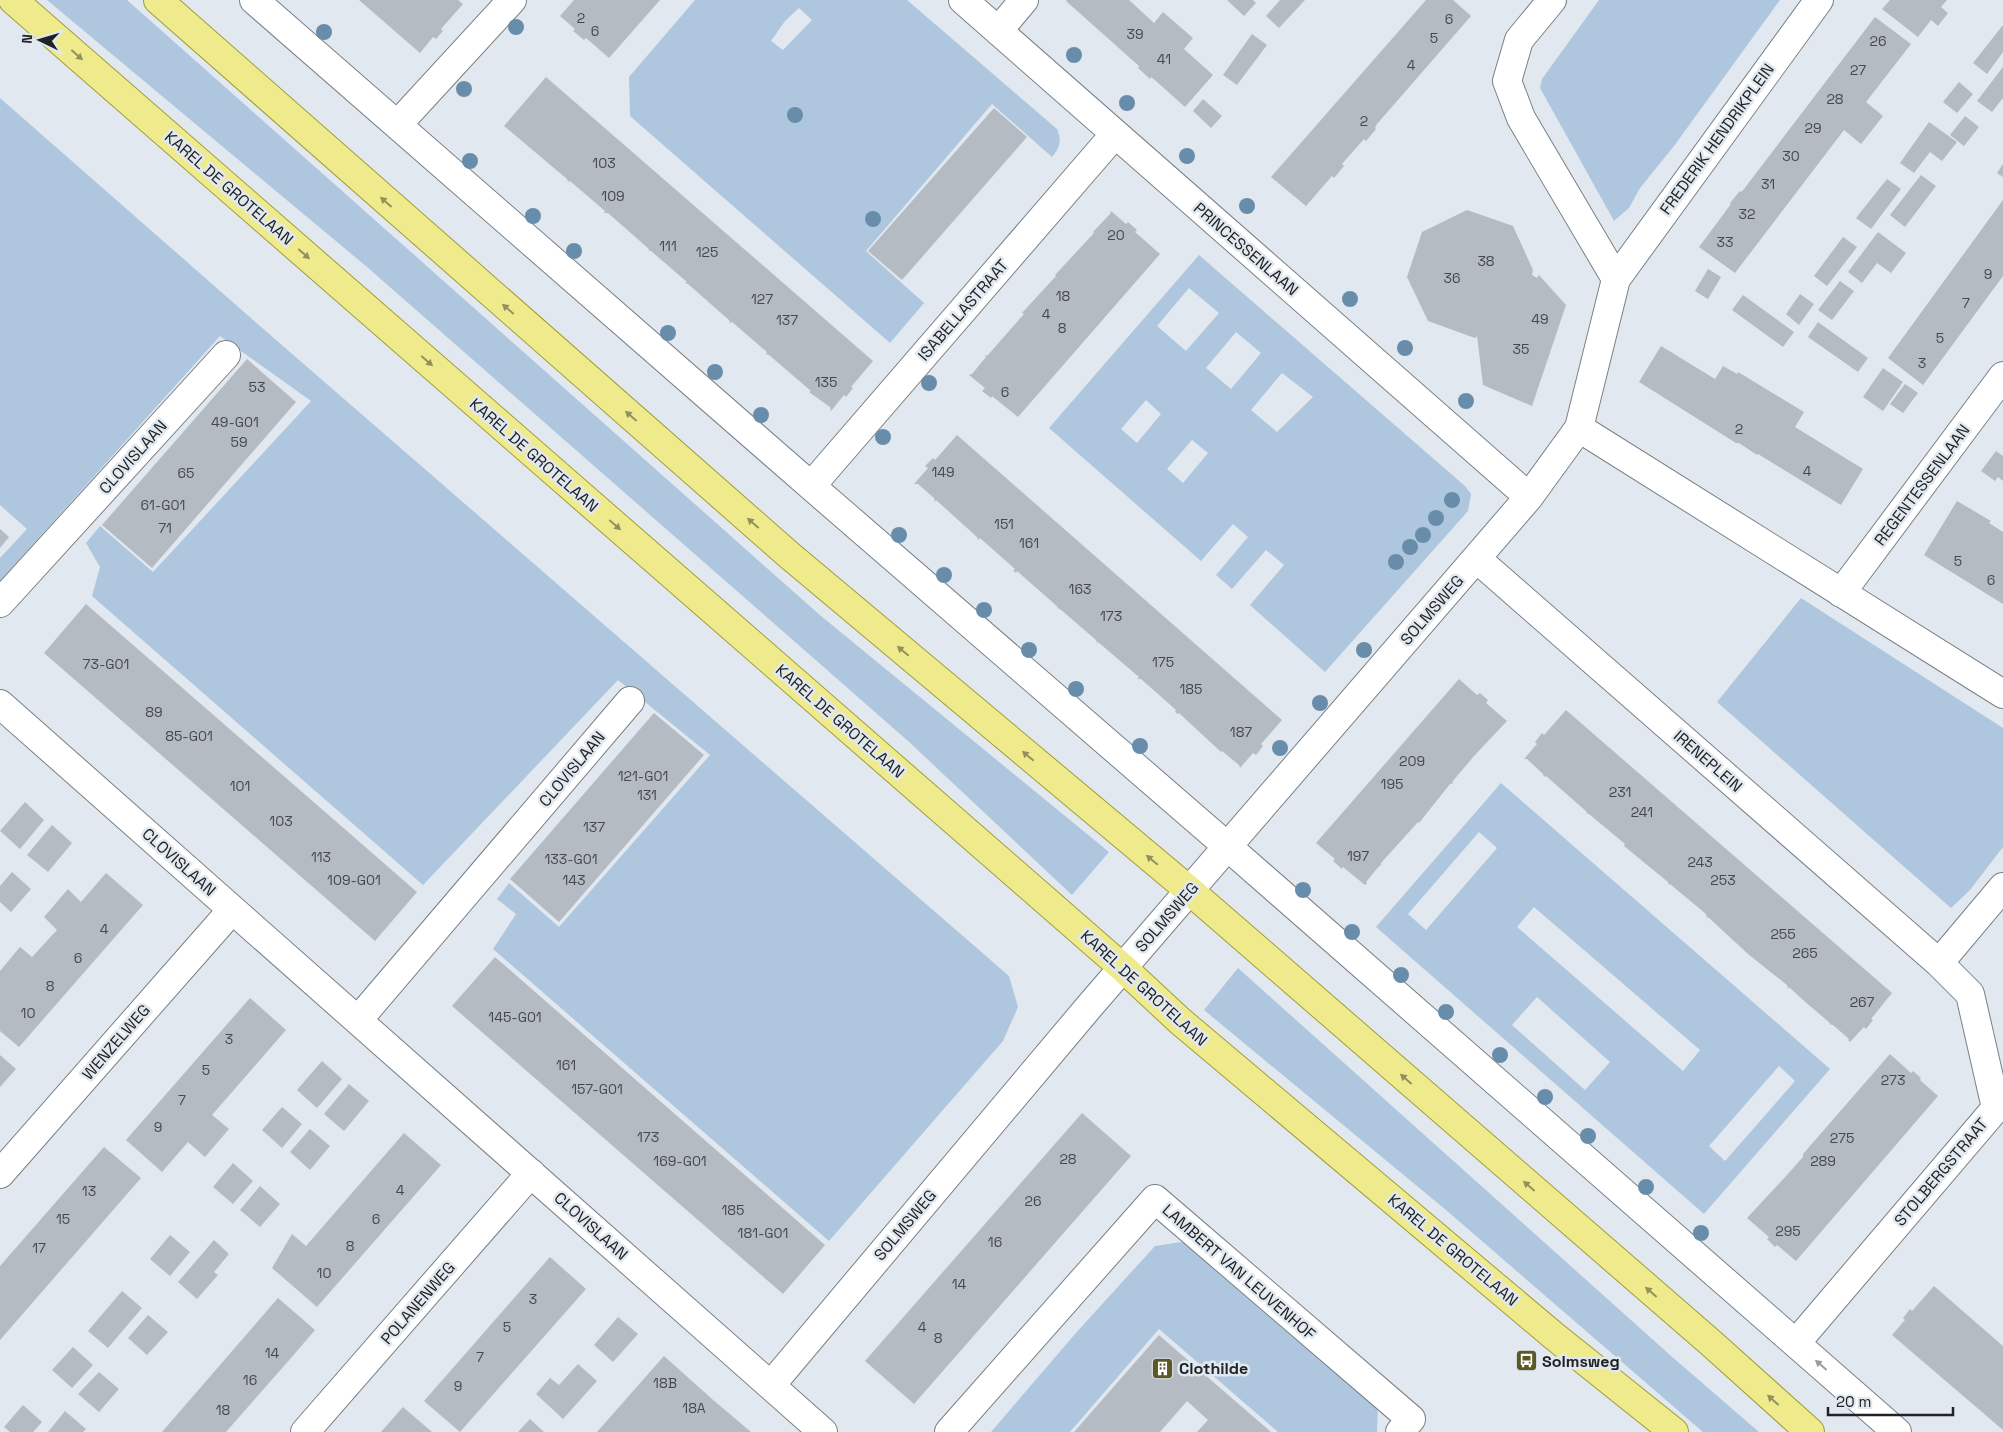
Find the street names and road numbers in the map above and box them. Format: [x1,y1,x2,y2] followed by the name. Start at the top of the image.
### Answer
[1655,59,1779,219] street label: FREDERIK HENDRIKPLEIN
[160,126,298,250] street label: KAREL DE GROTELAAN
[1189,198,1303,300] street label: PRINCESSENLAAN
[913,255,1013,365] street label: ISABELLASTRAAT
[465,393,603,517] street label: KAREL DE GROTELAAN
[94,416,172,498] street label: CLOVISLAAN
[1870,420,1974,550] street label: REGENTESSENLAAN
[1396,570,1468,650] street label: SOLMSWEG
[771,659,909,783] street label: KAREL DE GROTELAAN
[1669,725,1747,797] street label: IRENEPLEIN
[534,727,610,811] street label: CLOVISLAAN
[138,823,220,901] street label: CLOVISLAAN
[1131,877,1203,957] street label: SOLMSWEG
[1076,925,1212,1051] street label: KAREL DE GROTELAAN
[77,1000,155,1084] street label: WENZELWEG
[1890,1113,1992,1231] street label: STOLBERGSTRAAT
[869,1185,941,1265] street label: SOLMSWEG
[550,1187,632,1265] street label: CLOVISLAAN
[1383,1189,1523,1311] street label: KAREL DE GROTELAAN
[1158,1200,1320,1345] street label: LAMBERT VAN LEUVENHOF
[376,1257,460,1349] street label: POLANENWEG

